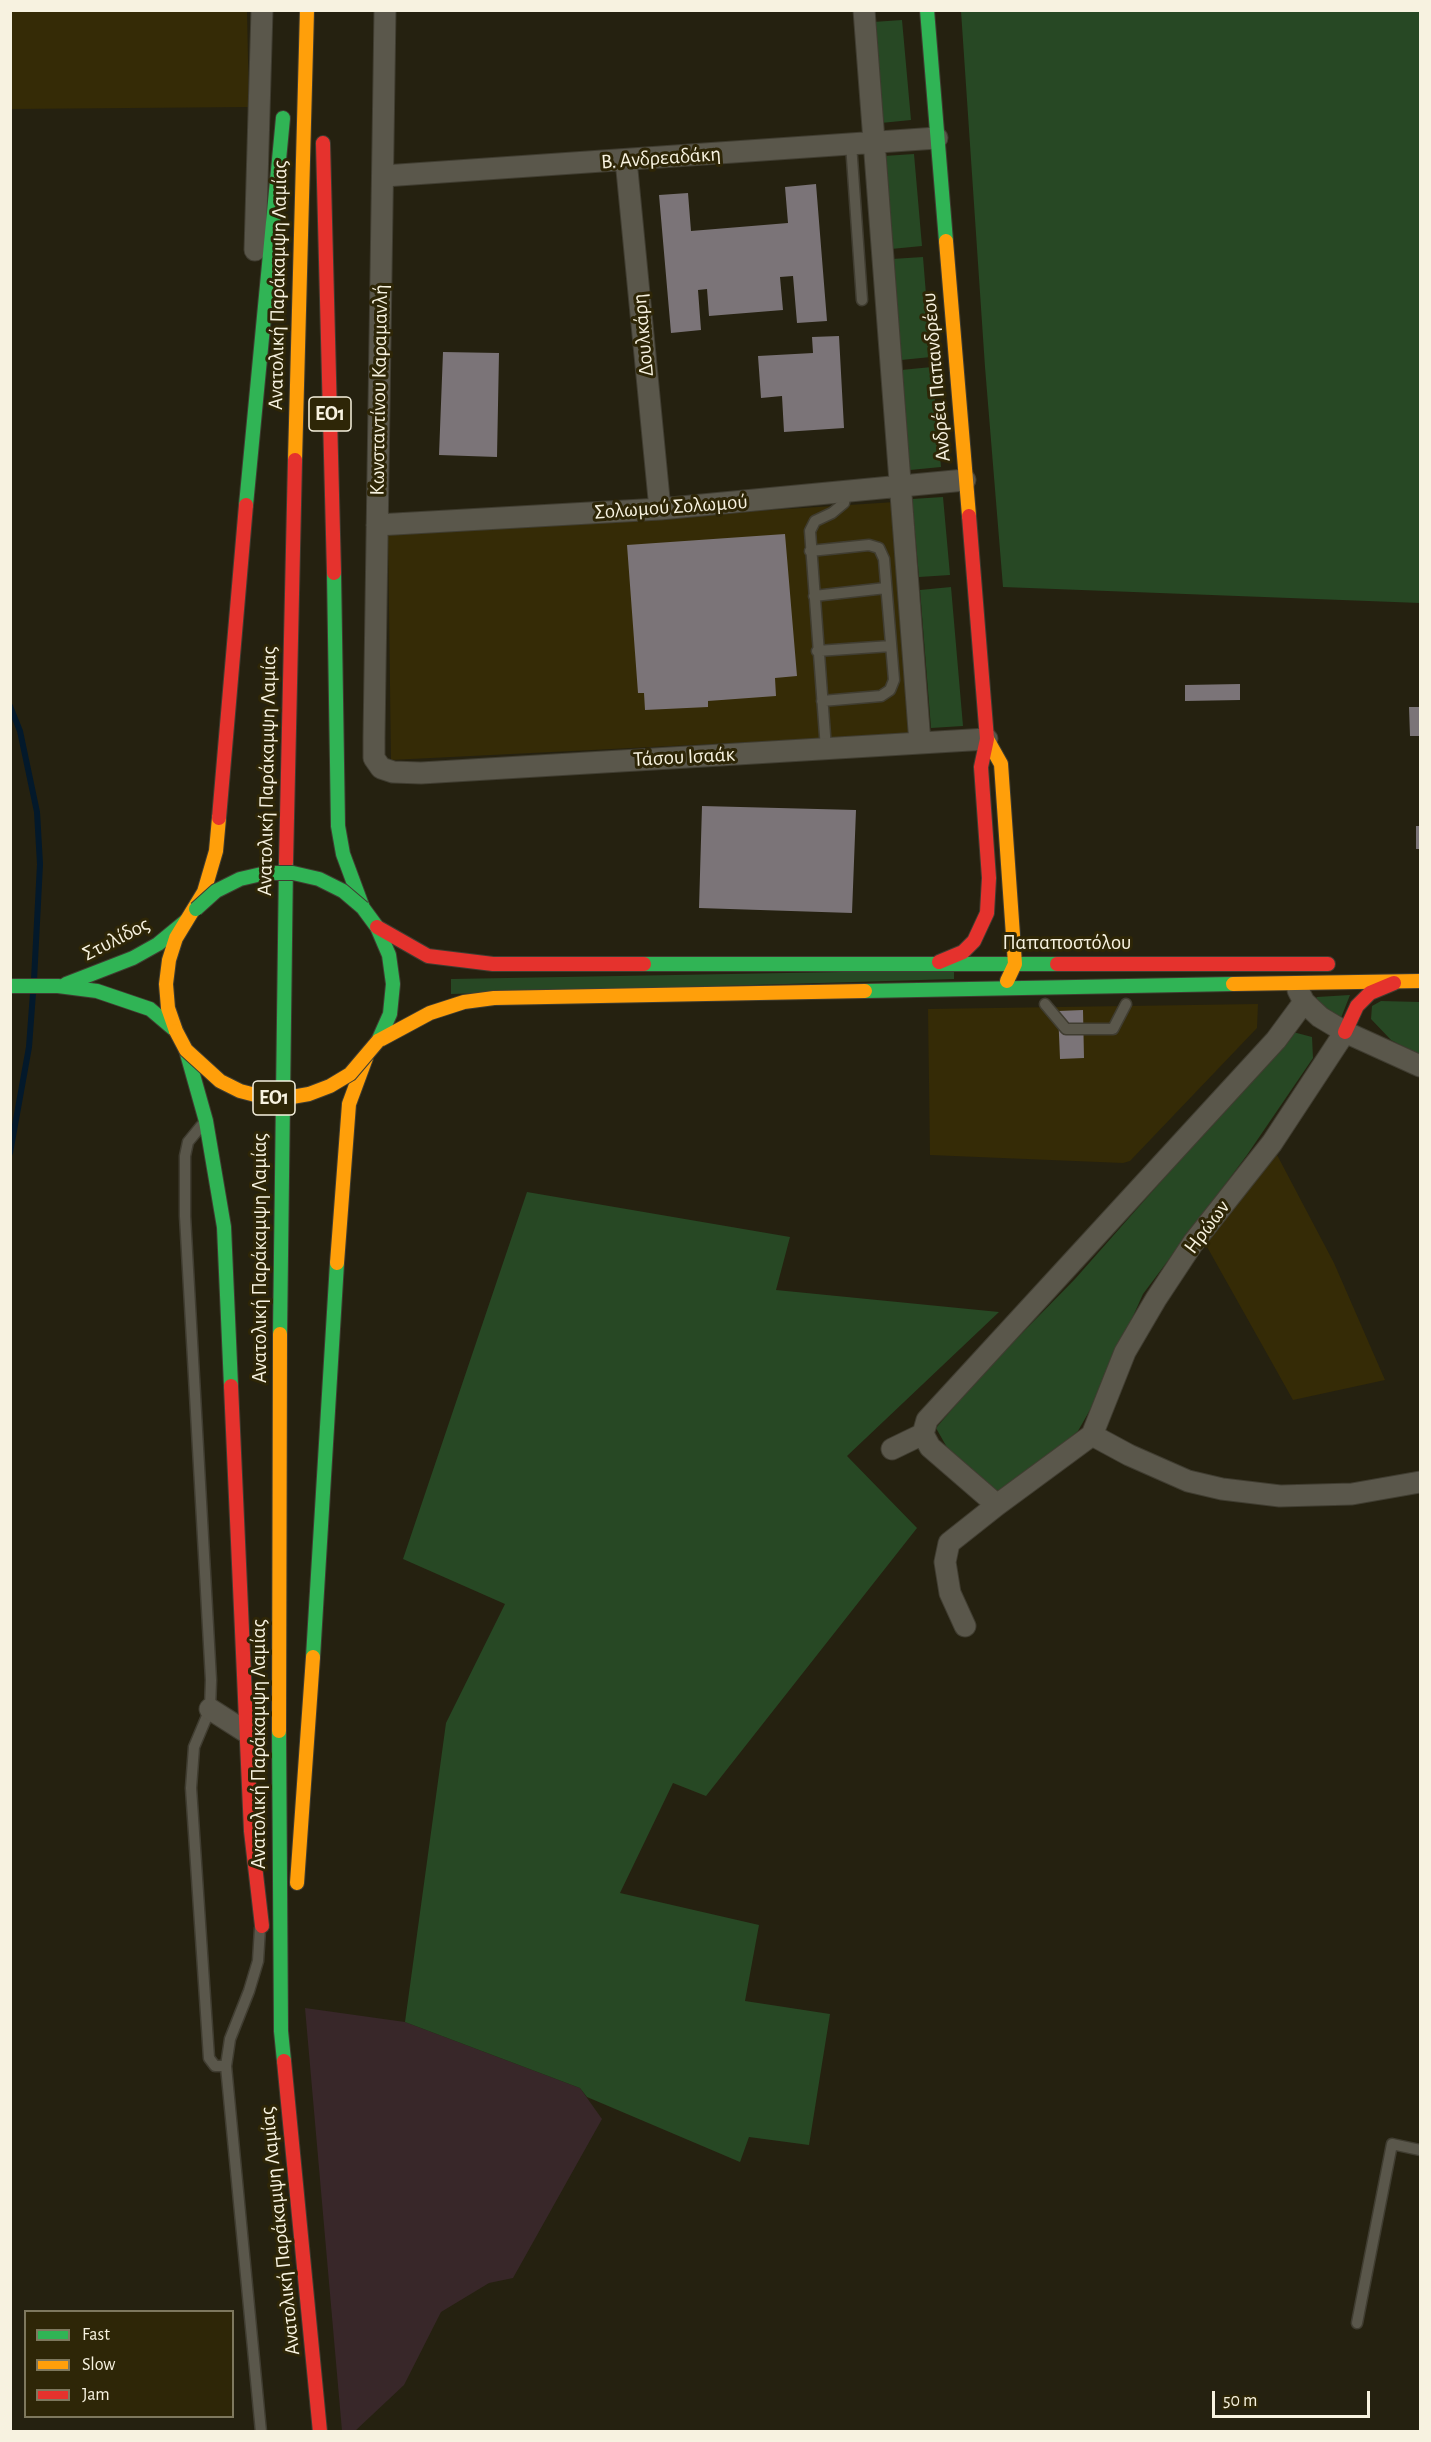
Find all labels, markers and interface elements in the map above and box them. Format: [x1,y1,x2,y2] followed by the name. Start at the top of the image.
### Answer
[600,141,722,175] street label: Β. Ανδρεαδάκη
[263,160,293,410] street label: Ανατολική Παράκαμψη Λαμίας
[365,284,393,496] street label: Κωνσταντίνου Καραμανλή
[916,291,956,463] street label: Ανδρέα Παπανδρέου
[627,293,659,377] street label: Δουλκάρη
[309,397,351,431] road number: ΕΟ1
[594,489,748,525] street label: Σολωμού Σολωμού
[252,646,282,896] street label: Ανατολική Παράκαμψη Λαμίας
[632,742,736,772] street label: Τάσου Ισαάκ
[78,911,154,967] street label: Στυλίδος
[1003,930,1131,956] street label: Παπαποστόλου
[253,1081,295,1115] road number: ΕΟ1
[247,1133,273,1383] street label: Ανατολική Παράκαμψη Λαμίας
[1179,1195,1235,1259] street label: Ηρώων
[246,1619,272,1869] street label: Ανατολική Παράκαμψη Λαμίας
[254,2105,306,2357] street label: Ανατολική Παράκαμψη Λαμίας
[24,2310,234,2418] legend
[82,2326,110,2344] text: Fast
[82,2356,115,2374] text: Slow
[1215,2379,1372,2417] scale bar
[82,2386,110,2404] text: Jam
[1223,2392,1257,2410] text: 50 m

